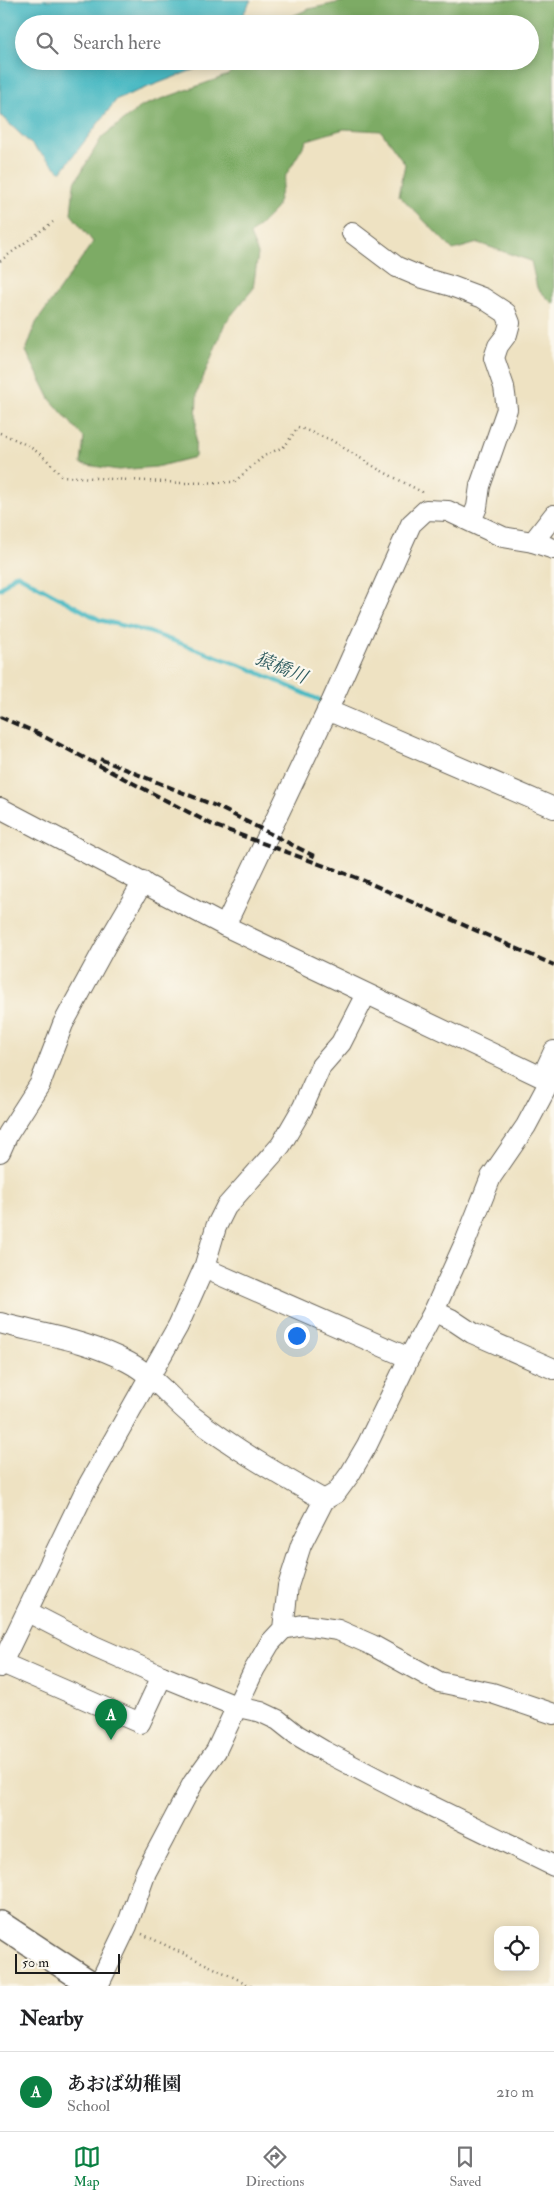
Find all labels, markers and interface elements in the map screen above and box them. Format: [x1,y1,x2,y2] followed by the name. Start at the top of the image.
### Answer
[15,15,539,70] search box
[33,29,61,57] icon: search
[73,31,161,55] text: Search here
[252,647,312,690] water label: 猿橋川
[284,1323,310,1349] your location
[95,1699,127,1740] pin: A
[494,1926,539,1971] map controls
[494,1926,539,1971] button: locate
[15,1951,120,1974] scale bar
[22,1954,49,1971] text: 50 m
[20,2005,83,2032] text: Nearby
[67,2072,181,2096] text: あおば幼稚園
[31,2082,41,2102] text: A
[496,2082,534,2102] text: 210 m
[67,2096,110,2116] text: School
[73,2143,101,2190] tab: Map
[246,2143,304,2190] tab: Directions
[449,2143,481,2190] tab: Saved

